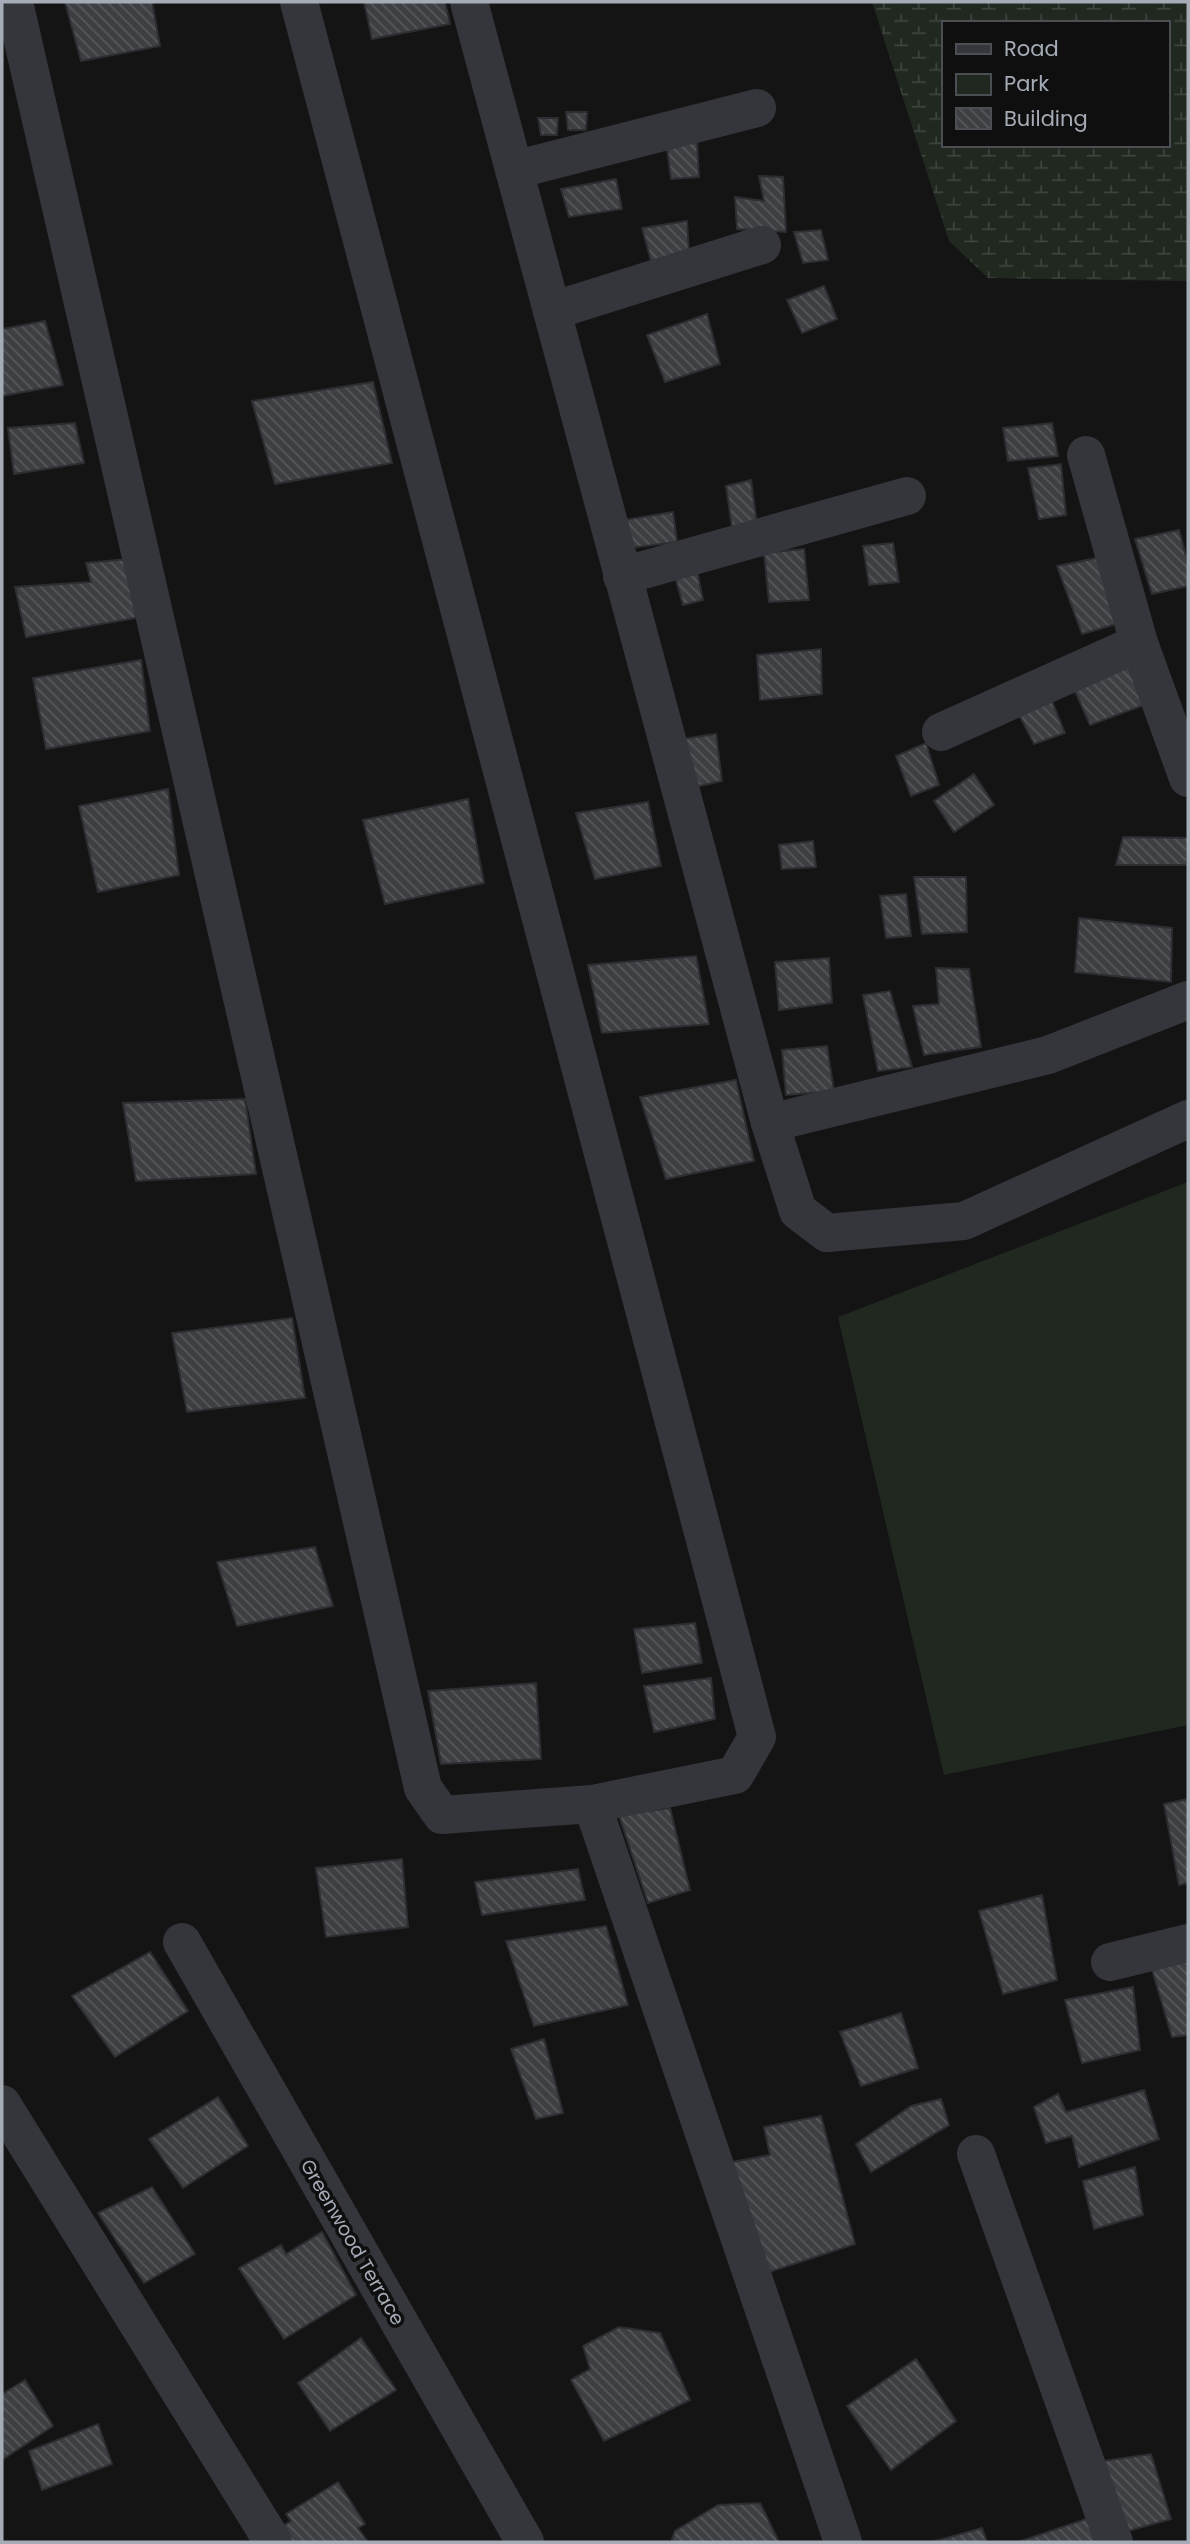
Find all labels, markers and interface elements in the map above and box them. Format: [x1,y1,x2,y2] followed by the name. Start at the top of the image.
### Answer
[942,21,1169,147] legend
[1004,34,1059,63] text: Road
[1004,69,1049,98] text: Park
[1004,104,1088,133] text: Building
[294,2154,411,2330] street label: Greenwood Terrace

